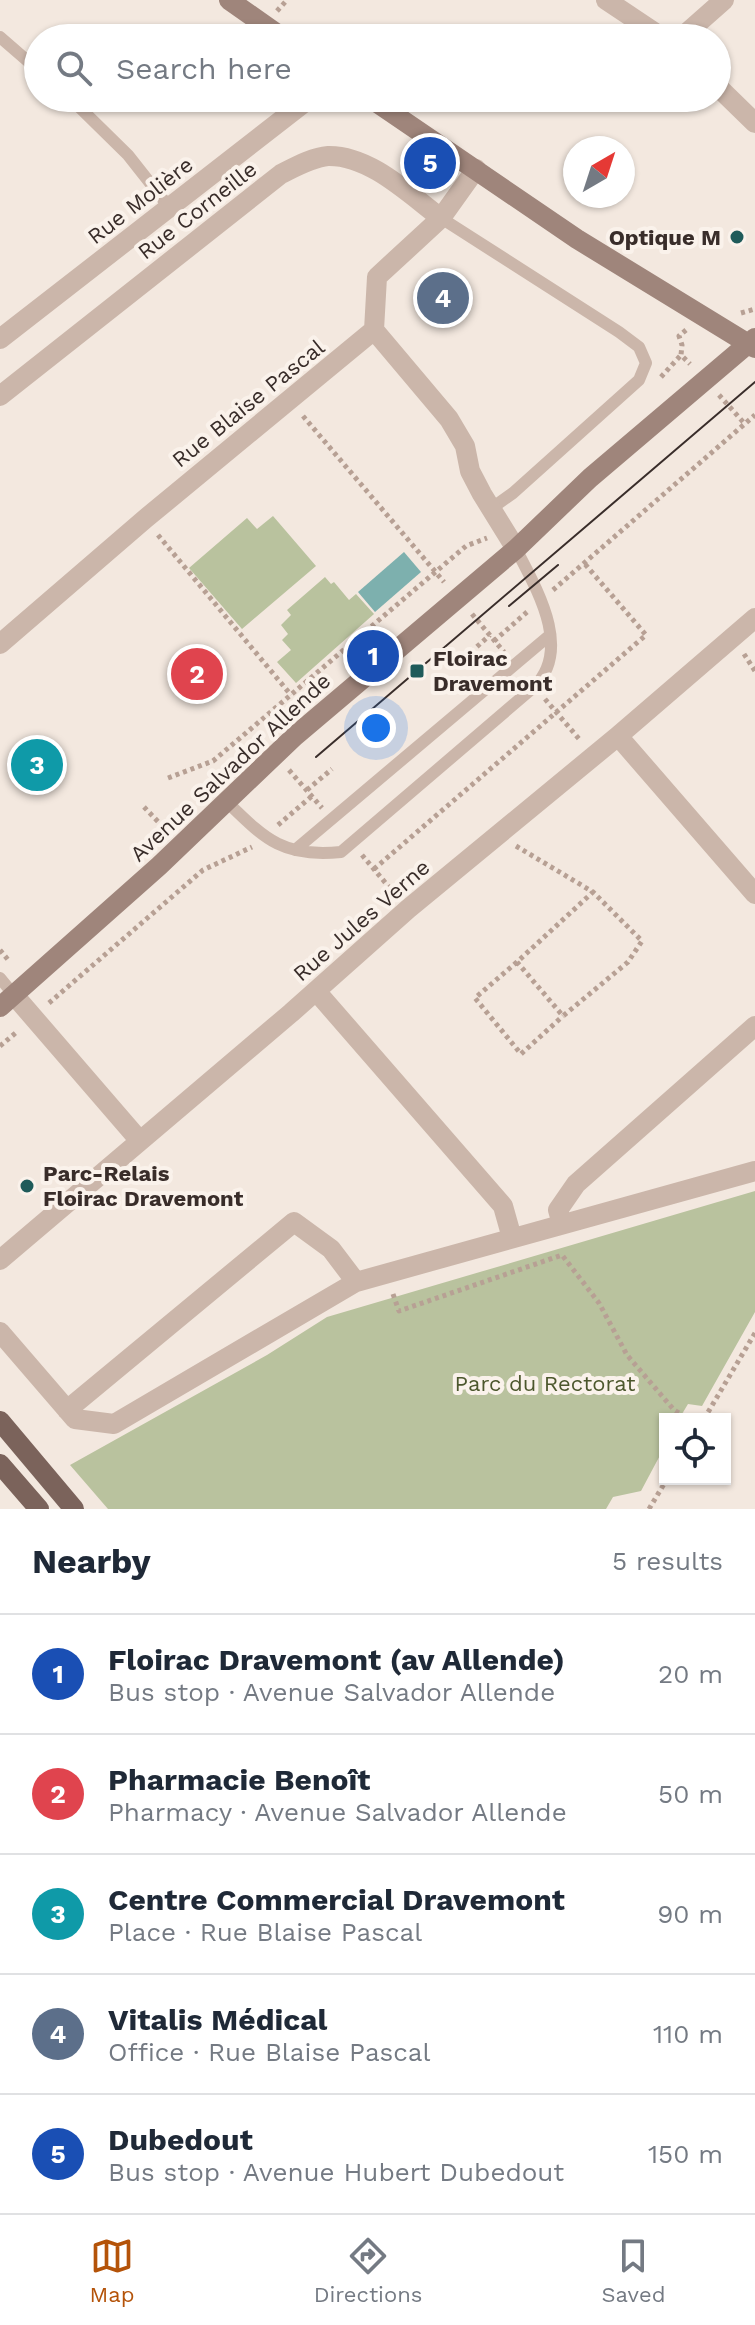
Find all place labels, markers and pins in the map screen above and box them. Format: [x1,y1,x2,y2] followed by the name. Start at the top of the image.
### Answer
[404,133,456,193] pin: 5
[609,225,721,250] place label: Optique M
[728,228,746,246] marker: Optique M
[417,268,469,328] pin: 4
[347,626,399,686] pin: 1
[171,644,223,704] pin: 2
[433,646,553,696] place label: Floirac Dravemont
[408,662,426,680] marker: Floirac Dravemont
[11,735,63,795] pin: 3
[43,1161,244,1211] place label: Parc-Relais Floirac Dravemont
[18,1177,36,1195] marker: Parc-Relais Floirac Dravemont

